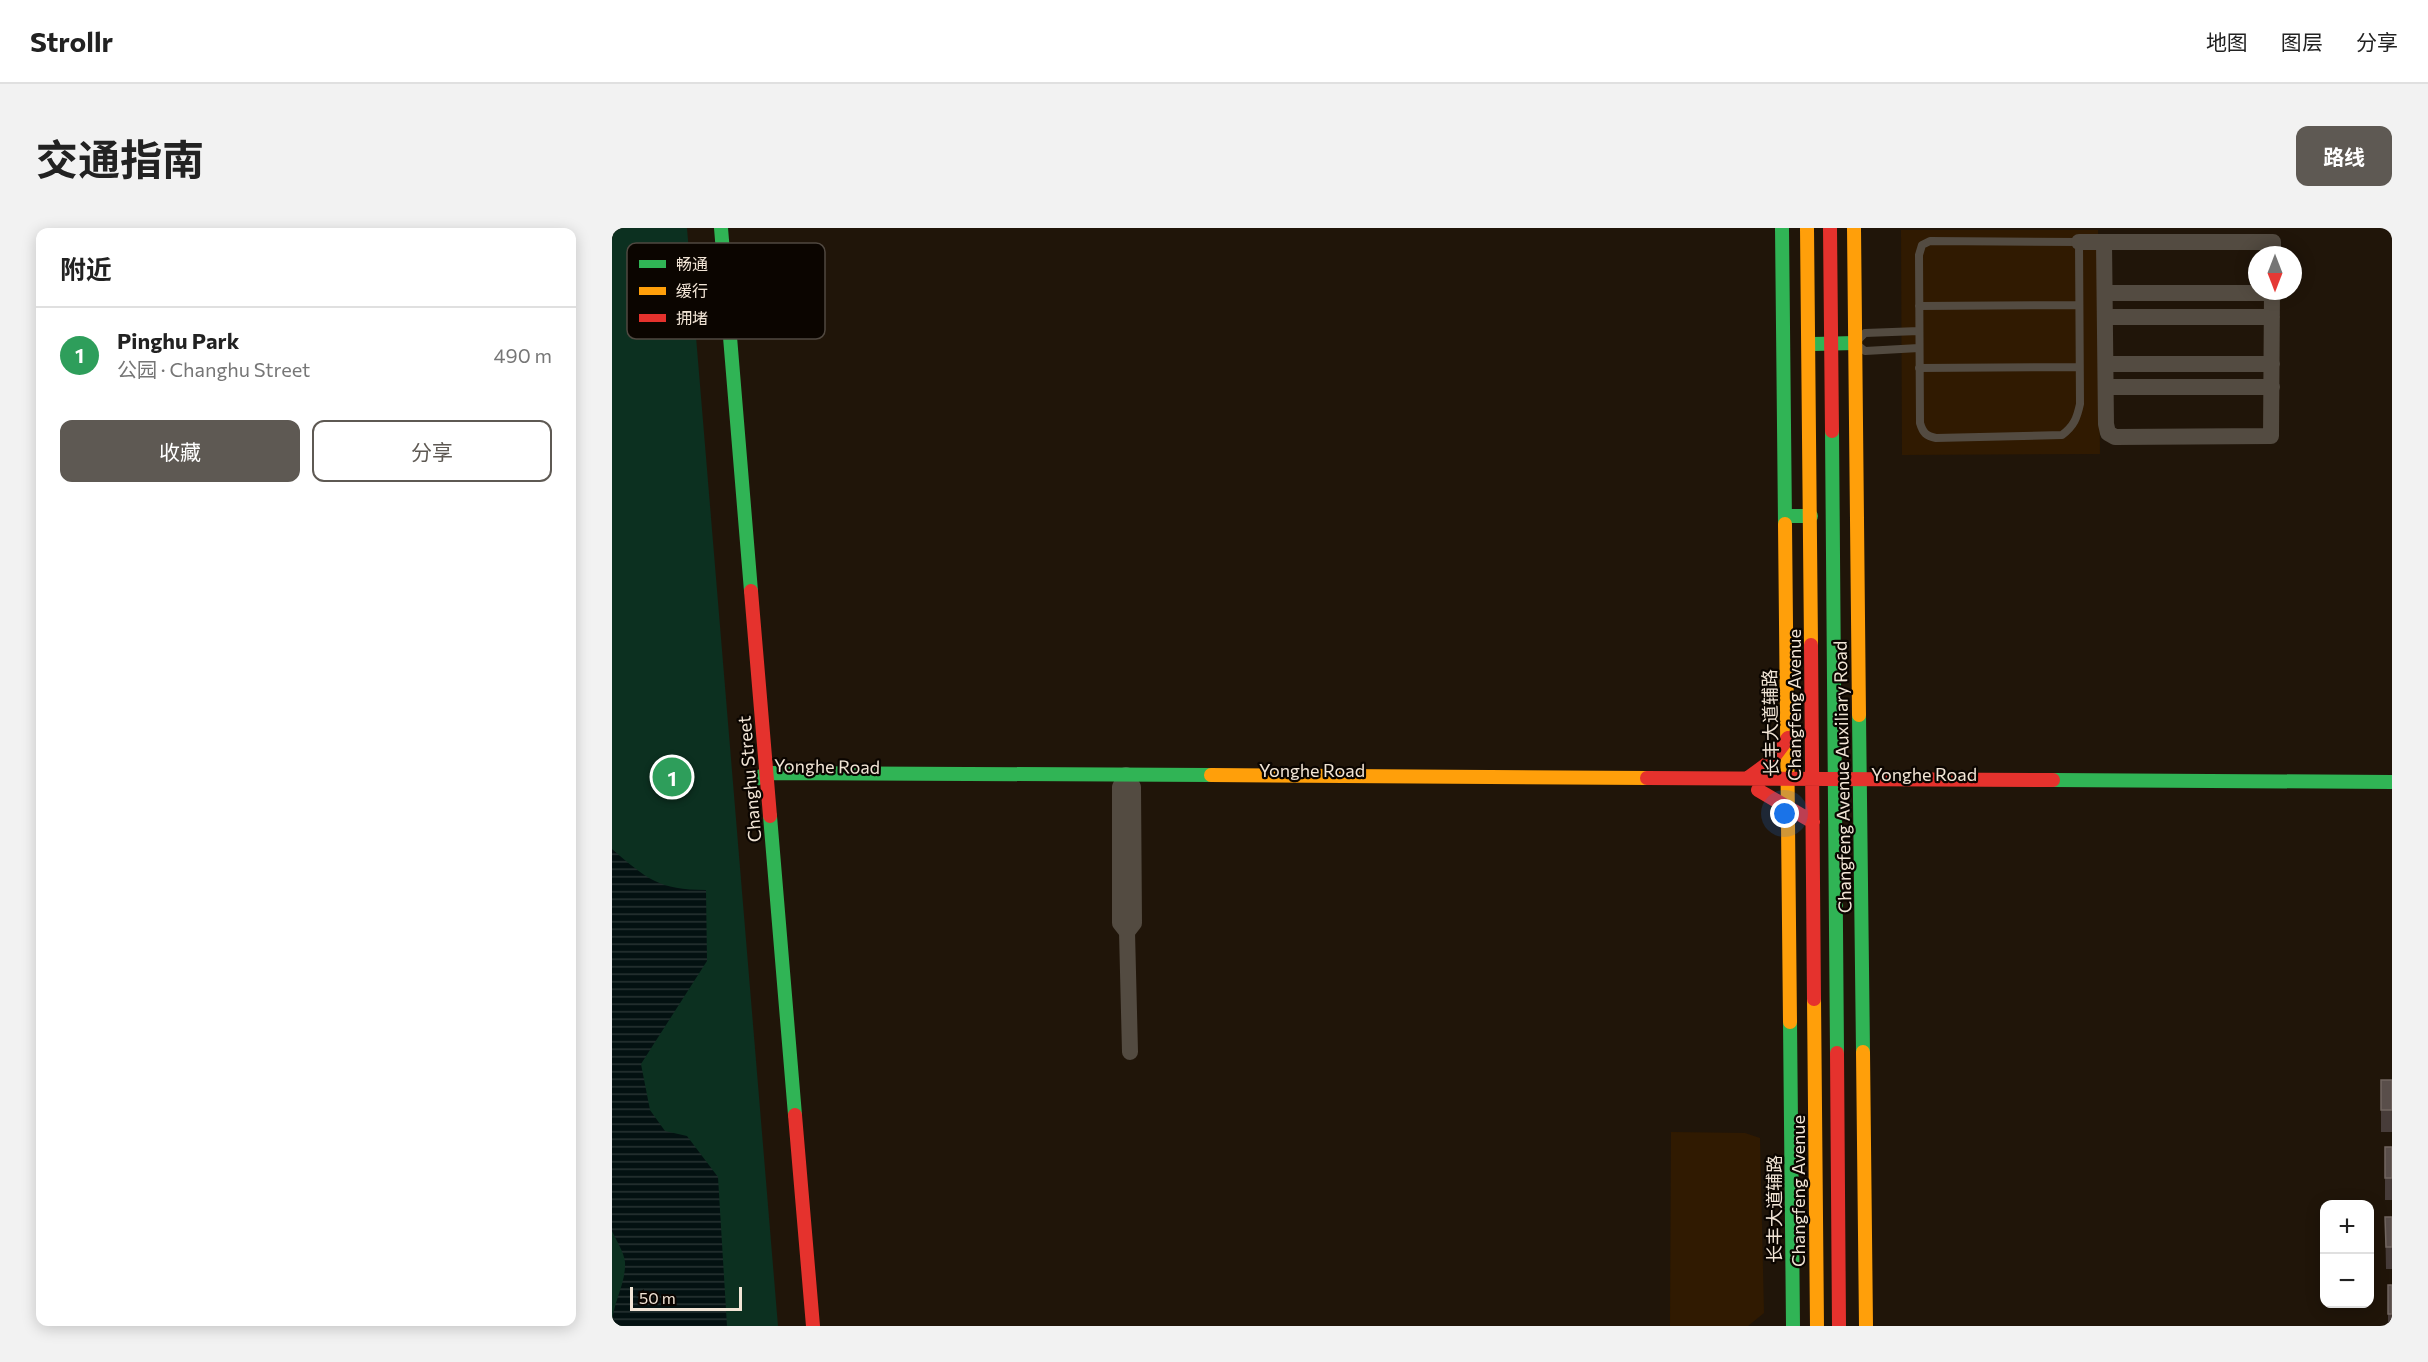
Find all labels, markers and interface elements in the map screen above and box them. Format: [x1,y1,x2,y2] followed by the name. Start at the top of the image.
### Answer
[30,24,113,58] text: Strollr
[2206,29,2248,54] text: 地图
[2281,29,2323,54] text: 图层
[2356,29,2398,54] text: 分享
[2296,126,2392,186] button: 路线
[36,132,204,184] text: 交通指南
[627,243,825,339] legend
[2248,246,2302,300] north arrow
[60,253,112,284] text: 附近
[676,254,708,273] text: 畅通
[676,281,708,300] text: 缓行
[676,308,708,327] text: 拥堵
[117,327,239,354] text: Pinghu Park
[75,343,84,367] text: 1
[494,343,552,367] text: 490 m
[117,357,310,381] text: 公园 · Changhu Street
[60,420,300,482] button: 收藏
[312,420,552,482] button: 分享
[1783,629,1805,781] street label: Changfeng Avenue
[1829,641,1855,913] street label: Changfeng Avenue Auxiliary Road
[1758,669,1782,777] street label: 长丰大道辅路
[733,715,765,843] street label: Changhu Street
[652,754,692,800] pin: 1
[774,754,880,778] street label: Yonghe Road
[1259,759,1365,781] street label: Yonghe Road
[1871,763,1977,785] street label: Yonghe Road
[1770,799,1799,828] your location
[1787,1115,1809,1267] street label: Changfeng Avenue
[1763,1155,1785,1263] street label: 长丰大道辅路
[2320,1200,2374,1308] map controls
[2320,1200,2374,1254] button: +
[2320,1254,2374,1308] button: −
[630,1284,742,1312] scale bar
[639,1288,676,1307] text: 50 m

